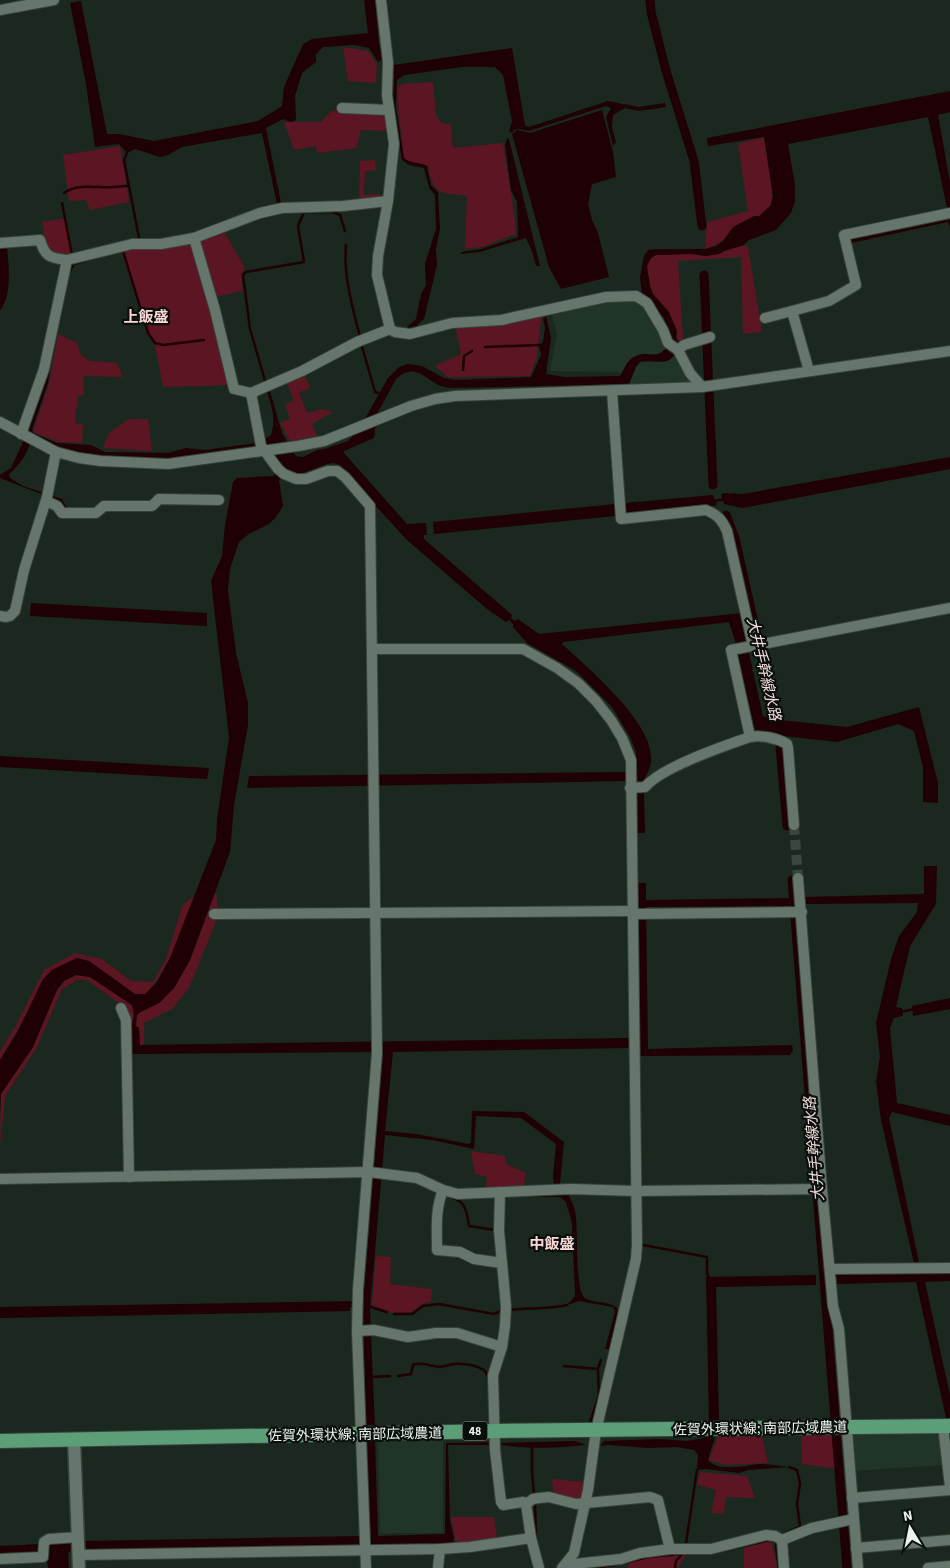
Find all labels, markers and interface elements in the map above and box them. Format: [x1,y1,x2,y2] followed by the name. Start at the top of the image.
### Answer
[123,307,169,328] district label: 上飯盛
[741,616,786,725] water label: 大井手幹線水路
[799,1094,830,1202] water label: 大井手幹線水路
[529,1234,575,1255] district label: 中飯盛
[673,1417,847,1441] street label: 佐賀外環状線; 南部広域農道
[462,1422,488,1440] road number: 48
[268,1423,442,1447] street label: 佐賀外環状線; 南部広域農道
[885,1503,935,1553] north arrow
[902,1506,914,1527] text: N

